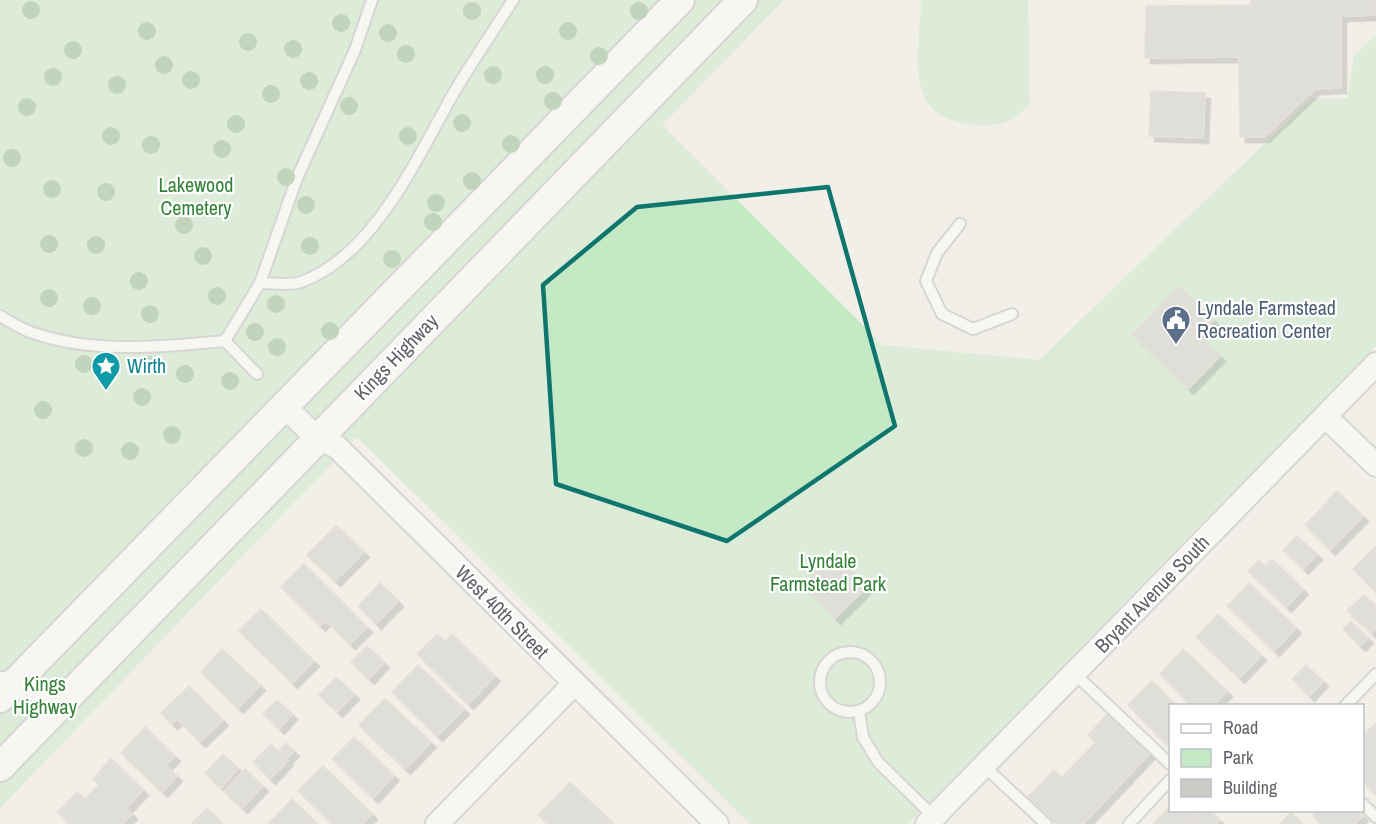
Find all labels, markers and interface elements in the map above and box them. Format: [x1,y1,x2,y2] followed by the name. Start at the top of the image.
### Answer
[159,171,233,221] park label: Lakewood Cemetery
[1197,294,1336,344] place label: Lyndale Farmstead Recreation Center
[1160,304,1192,346] public building icon: Lyndale Farmstead Recreation Center
[348,307,444,406] street label: Kings Highway
[90,350,122,392] place icon: Wirth
[127,352,166,379] place label: Wirth
[1089,529,1215,658] street label: Bryant Avenue South
[770,547,887,597] park label: Lyndale Farmstead Park
[450,559,555,665] street label: West 40th Street
[13,670,78,720] park label: Kings Highway
[1169,704,1364,812] legend
[1223,715,1258,740] text: Road
[1223,745,1254,770] text: Park
[1223,775,1278,800] text: Building

